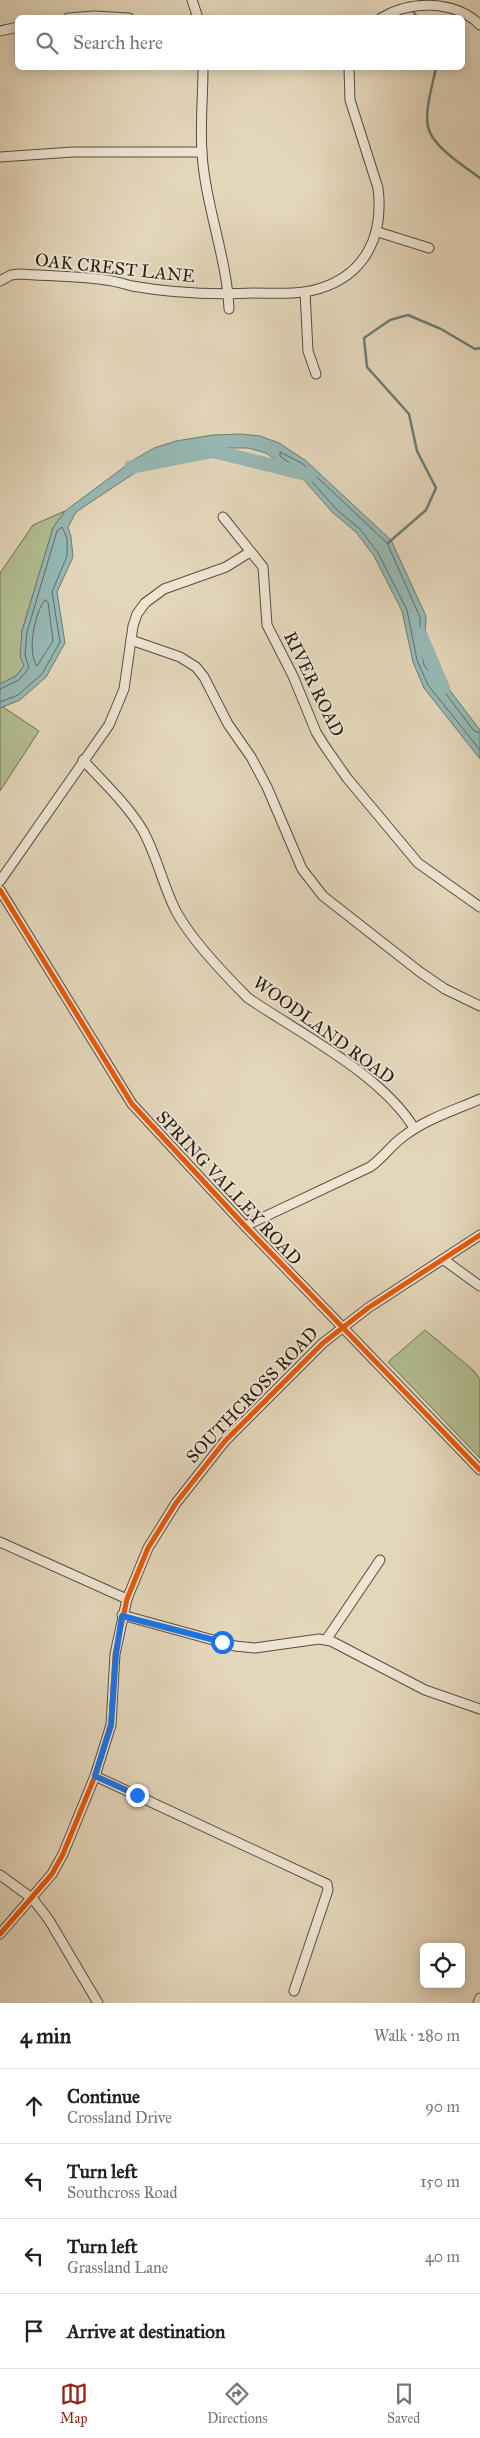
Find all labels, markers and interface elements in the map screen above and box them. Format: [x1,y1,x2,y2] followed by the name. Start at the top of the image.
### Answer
[15,15,465,70] search box
[33,29,61,57] icon: search
[73,31,163,54] text: Search here
[34,249,196,287] street label: OAK CREST LANE
[279,628,349,740] street label: RIVER ROAD
[249,971,399,1089] street label: WOODLAND ROAD
[152,1106,306,1270] street label: SPRING VALLEY ROAD
[181,1322,323,1468] street label: SOUTHCROSS ROAD
[211,1631,234,1654] route start
[126,1784,149,1807] route end
[420,1943,465,1988] map controls
[420,1943,465,1988] button: locate
[20,2023,71,2049] text: 4 min
[374,2026,460,2045] text: Walk · 280 m
[67,2085,140,2108] text: Continue
[20,2092,48,2120] icon: ahead
[425,2097,460,2116] text: 90 m
[67,2108,172,2127] text: Crossland Drive
[67,2160,137,2183] text: Turn left
[20,2167,48,2195] icon: left
[420,2172,460,2191] text: 150 m
[67,2183,178,2202] text: Southcross Road
[67,2235,137,2258] text: Turn left
[20,2242,48,2270] icon: left
[425,2247,460,2266] text: 40 m
[67,2258,168,2277] text: Grassland Lane
[20,2317,48,2345] icon: arrive
[67,2320,225,2343] text: Arrive at destination
[60,2380,88,2427] tab: Map
[207,2380,268,2427] tab: Directions
[387,2380,420,2427] tab: Saved

